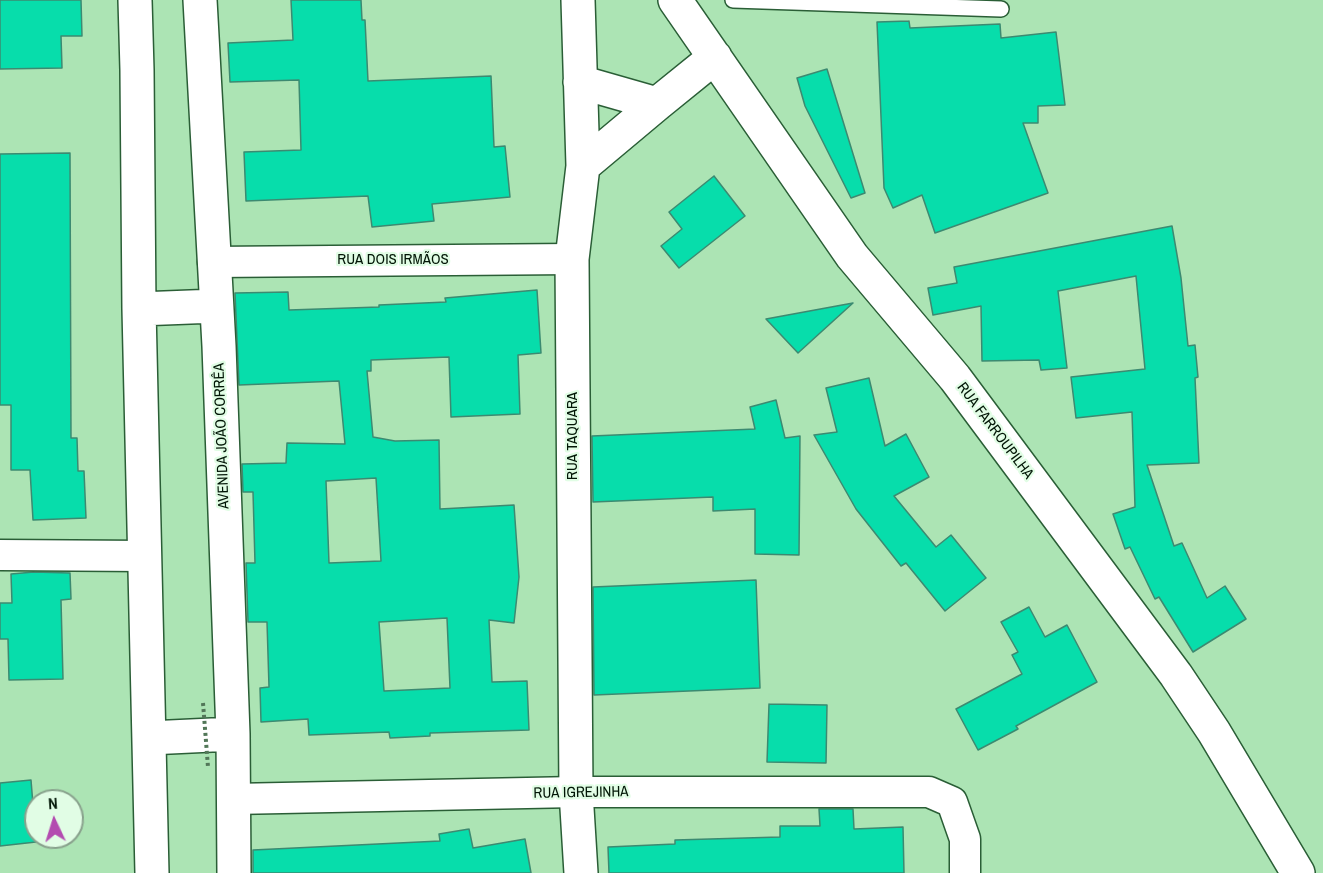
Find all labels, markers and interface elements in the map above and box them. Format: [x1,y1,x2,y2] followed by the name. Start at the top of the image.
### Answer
[337,251,449,269] street label: RUA DOIS IRMÃOS
[210,363,234,509] street label: AVENIDA JOÃO CORRÊA
[953,379,1037,483] street label: RUA FARROUPILHA
[564,392,582,480] street label: RUA TAQUARA
[533,783,629,803] street label: RUA IGREJINHA
[24,789,84,849] north arrow
[47,792,58,814] text: N

